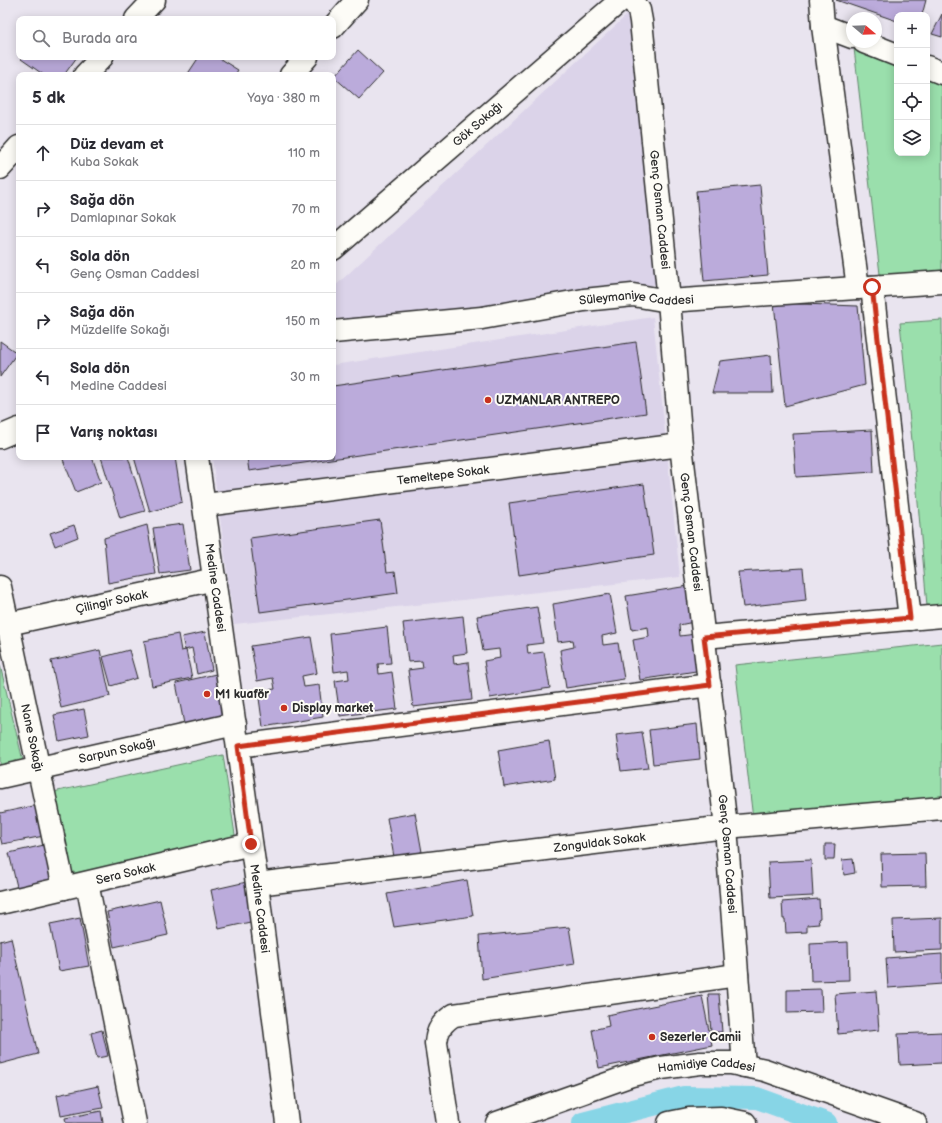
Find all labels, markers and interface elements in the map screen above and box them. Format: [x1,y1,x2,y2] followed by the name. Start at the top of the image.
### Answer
[846,12,882,48] north arrow
[894,12,930,156] map controls
[894,12,930,48] button: +
[16,16,336,60] search box
[30,27,52,49] icon: search
[62,29,137,48] text: Burada ara
[894,48,930,84] button: −
[894,84,930,120] button: locate
[32,88,65,108] text: 5 dk
[247,90,320,106] text: Yaya · 380 m
[450,99,506,150] street label: Gök Sokağı
[894,120,930,156] button: layers
[70,135,164,154] text: Düz devam et
[32,142,54,164] icon: ahead
[288,145,320,161] text: 110 m
[646,150,673,270] street label: Genç Osman Caddesi
[70,154,138,170] text: Kuba Sokak
[70,191,135,210] text: Sağa dön
[32,198,54,220] icon: right
[292,201,320,217] text: 70 m
[70,210,176,226] text: Damlapınar Sokak
[70,247,130,266] text: Sola dön
[32,254,54,276] icon: left
[290,257,320,273] text: 20 m
[70,266,199,282] text: Genç Osman Caddesi
[863,278,881,296] route start
[578,288,694,309] street label: Süleymaniye Caddesi
[70,303,135,322] text: Sağa dön
[32,310,54,332] icon: right
[286,313,320,329] text: 150 m
[70,322,170,338] text: Müzdelife Sokağı
[70,359,130,378] text: Sola dön
[32,366,54,388] icon: left
[290,369,320,385] text: 30 m
[70,378,167,394] text: Medine Caddesi
[496,393,620,408] place label: UZMANLAR ANTREPO
[483,395,493,405] marker: UZMANLAR ANTREPO
[32,422,54,444] icon: arrive
[70,423,157,442] text: Varış noktası
[396,462,490,489] street label: Temeltepe Sokak
[676,472,705,593] street label: Genç Osman Caddesi
[201,542,229,633] street label: Medine Caddesi
[74,587,149,617] street label: Çilingir Sokak
[215,687,269,702] place label: M1 kuaför
[202,689,212,699] marker: M1 kuaför
[292,701,373,716] place label: Display market
[17,702,46,773] street label: Nane Sokağı
[279,703,289,713] marker: Display market
[77,735,157,767] street label: Sarpun Sokağı
[714,794,740,914] street label: Genç Osman Caddesi
[552,830,646,856] street label: Zonguldak Sokak
[242,835,260,853] route end
[94,860,157,888] street label: Sera Sokak
[246,863,273,954] street label: Medine Caddesi
[660,1030,741,1045] place label: Sezerler Camii
[647,1032,657,1042] marker: Sezerler Camii
[657,1056,757,1076] street label: Hamidiye Caddesi

